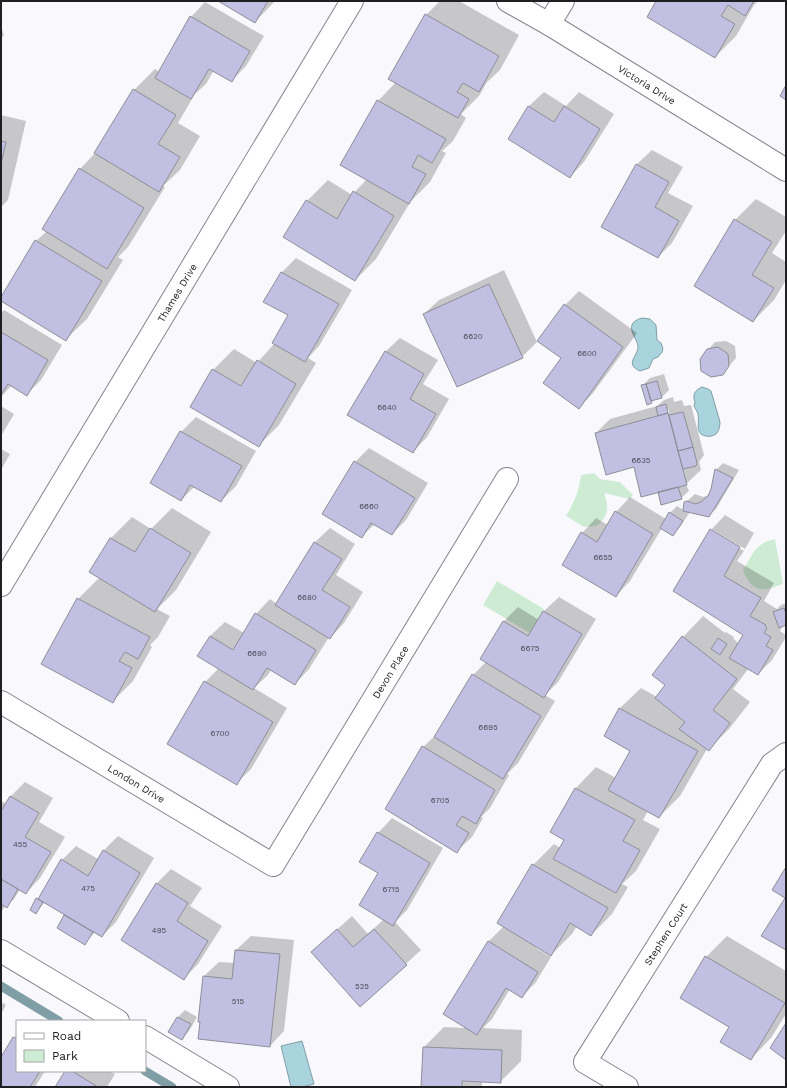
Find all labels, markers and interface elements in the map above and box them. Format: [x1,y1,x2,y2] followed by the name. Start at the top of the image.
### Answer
[616,63,678,107] street label: Victoria Drive
[155,261,199,324] street label: Thames Drive
[463,332,483,341] house number: 6620
[577,349,597,358] house number: 6600
[377,403,397,412] house number: 6640
[631,456,651,465] house number: 6635
[359,502,379,511] house number: 6660
[593,553,613,562] house number: 6655
[297,593,317,602] house number: 6680
[370,643,411,701] street label: Devon Place
[521,644,540,653] house number: 6675
[247,649,267,658] house number: 6690
[478,723,498,732] house number: 6695
[210,729,230,738] house number: 6700
[106,762,167,805] street label: London Drive
[431,796,450,805] house number: 6705
[13,840,27,849] house number: 455
[81,884,95,893] house number: 475
[382,885,400,894] house number: 6715
[642,900,690,967] street label: Stephen Court
[152,926,167,935] house number: 495
[355,982,369,991] house number: 525
[232,997,245,1006] house number: 515
[16,1020,146,1072] legend
[52,1029,81,1043] text: Road
[52,1049,78,1063] text: Park

